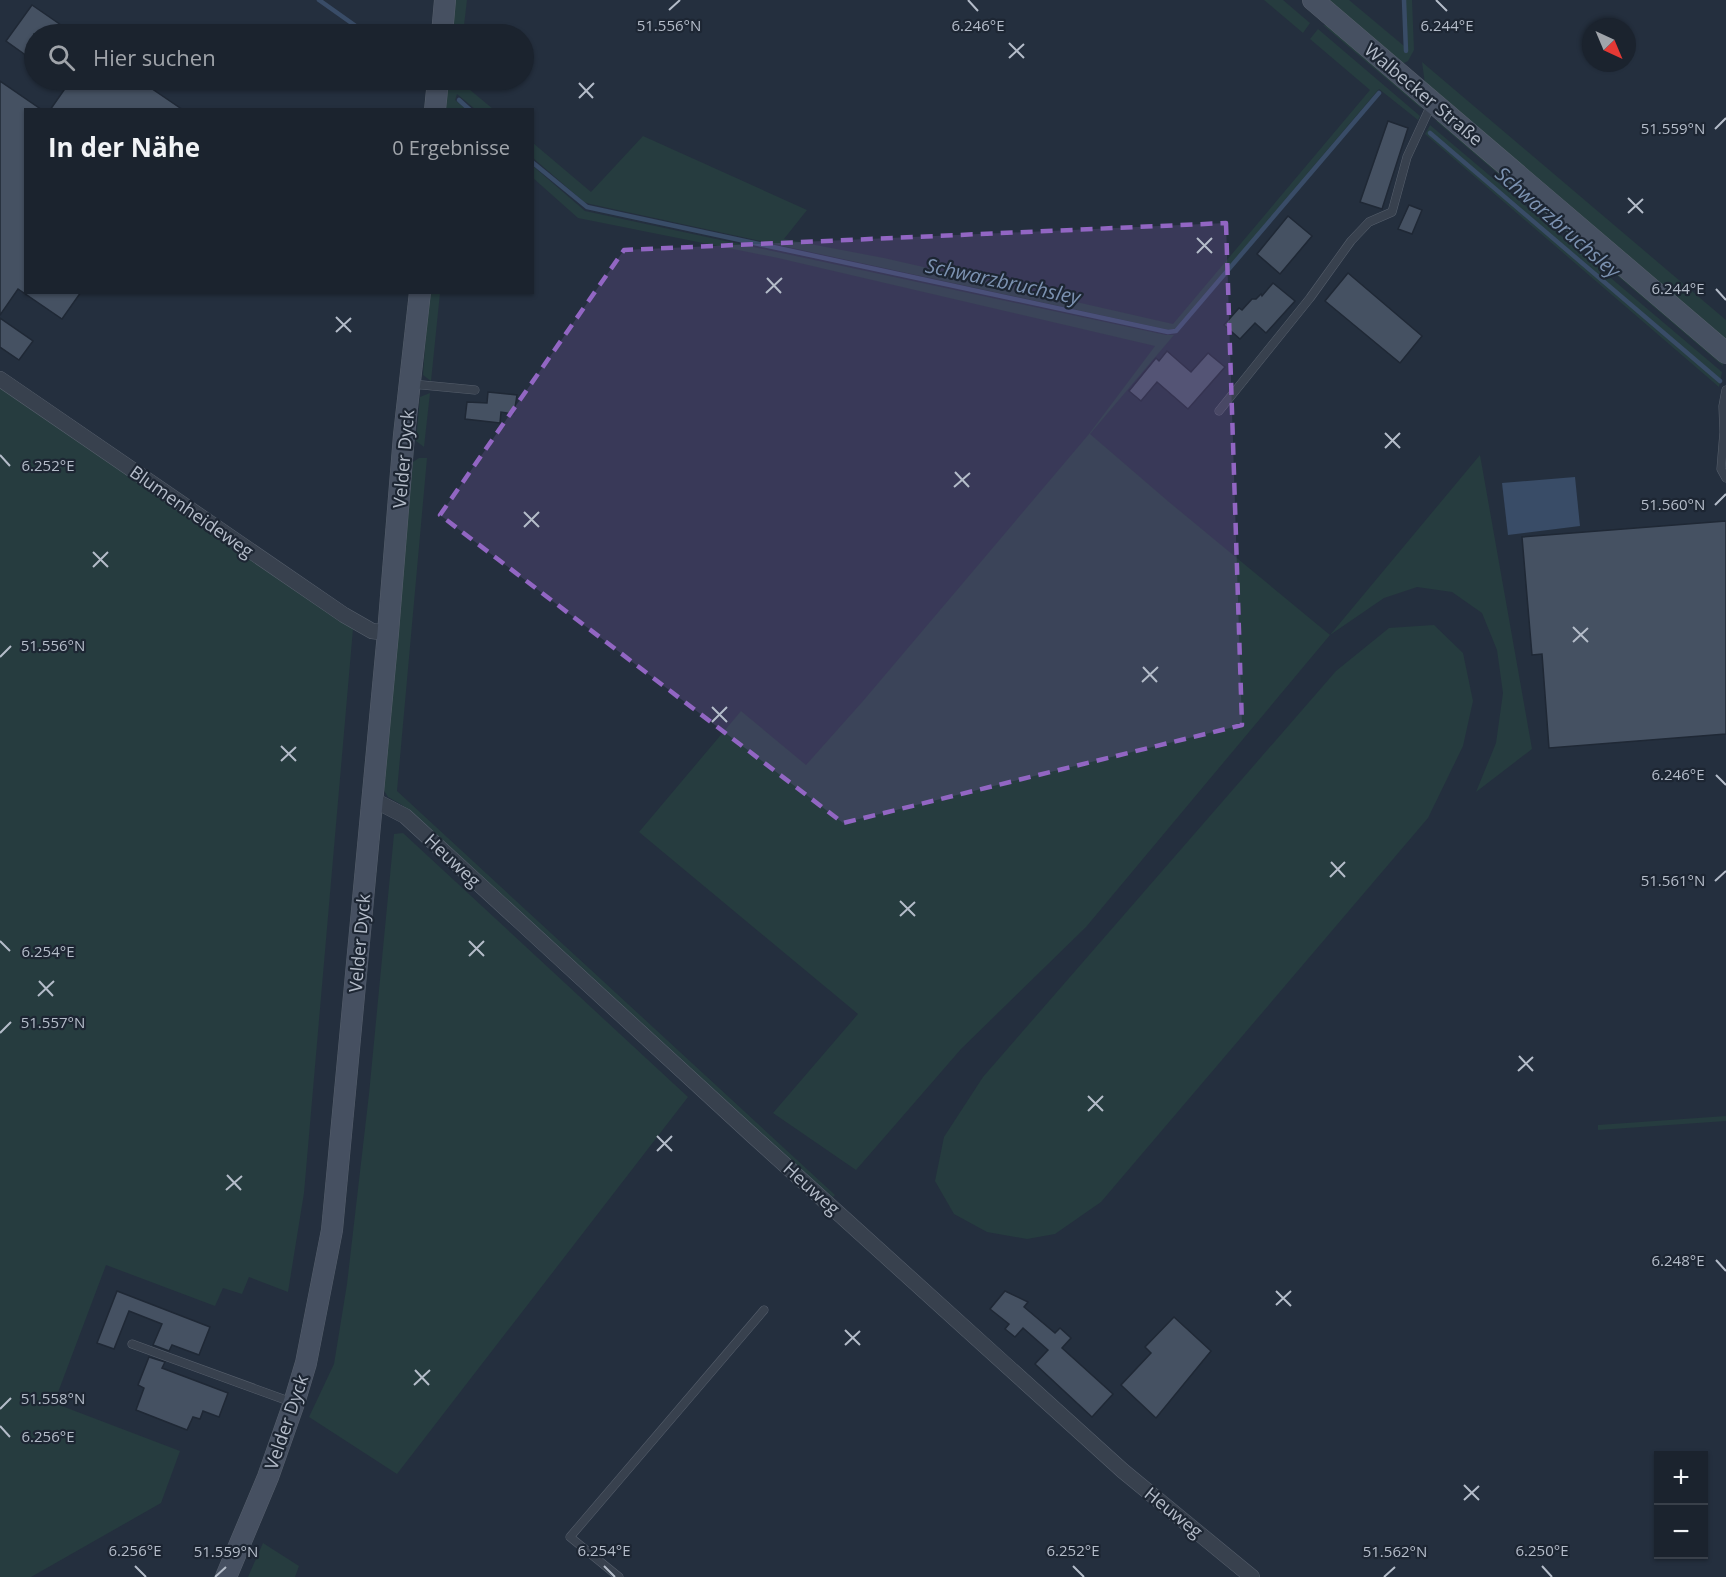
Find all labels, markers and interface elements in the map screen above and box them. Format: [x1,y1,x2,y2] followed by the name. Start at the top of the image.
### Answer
[637,15,701,35] text: 51.556°N
[951,15,1005,35] text: 6.246°E
[1420,15,1474,35] text: 6.244°E
[1582,18,1636,72] north arrow
[24,24,534,90] search box
[1360,37,1488,151] street label: Walbecker Straße
[45,41,78,74] icon: search
[93,42,216,72] text: Hier suchen
[1641,118,1705,138] text: 51.559°N
[48,129,200,165] text: In der Nähe
[392,134,510,161] text: 0 Ergebnisse
[1490,160,1628,285] water label: Schwarzbruchsley
[923,251,1085,311] water label: Schwarzbruchsley
[1651,278,1705,298] text: 6.244°E
[387,408,419,509] street label: Velder Dyck
[21,455,75,475] text: 6.252°E
[125,459,259,563] street label: Blumenheideweg
[1641,494,1705,514] text: 51.560°N
[21,635,85,655] text: 51.556°N
[1651,764,1705,784] text: 6.246°E
[420,828,486,892] street label: Heuweg
[1641,870,1705,890] text: 51.561°N
[343,892,375,993] street label: Velder Dyck
[21,941,75,961] text: 6.254°E
[21,1012,85,1032] text: 51.557°N
[779,1156,846,1220] street label: Heuweg
[1651,1250,1705,1270] text: 6.248°E
[259,1371,314,1473] street label: Velder Dyck
[21,1388,85,1408] text: 51.558°N
[21,1426,75,1446] text: 6.256°E
[1654,1451,1708,1559] map controls
[1654,1451,1708,1505] button: +
[1140,1481,1208,1543] street label: Heuweg
[1654,1505,1708,1559] button: −
[108,1540,162,1560] text: 6.256°E
[577,1540,631,1560] text: 6.254°E
[1046,1540,1100,1560] text: 6.252°E
[1515,1540,1569,1560] text: 6.250°E
[194,1541,258,1561] text: 51.559°N
[1363,1541,1427,1561] text: 51.562°N

